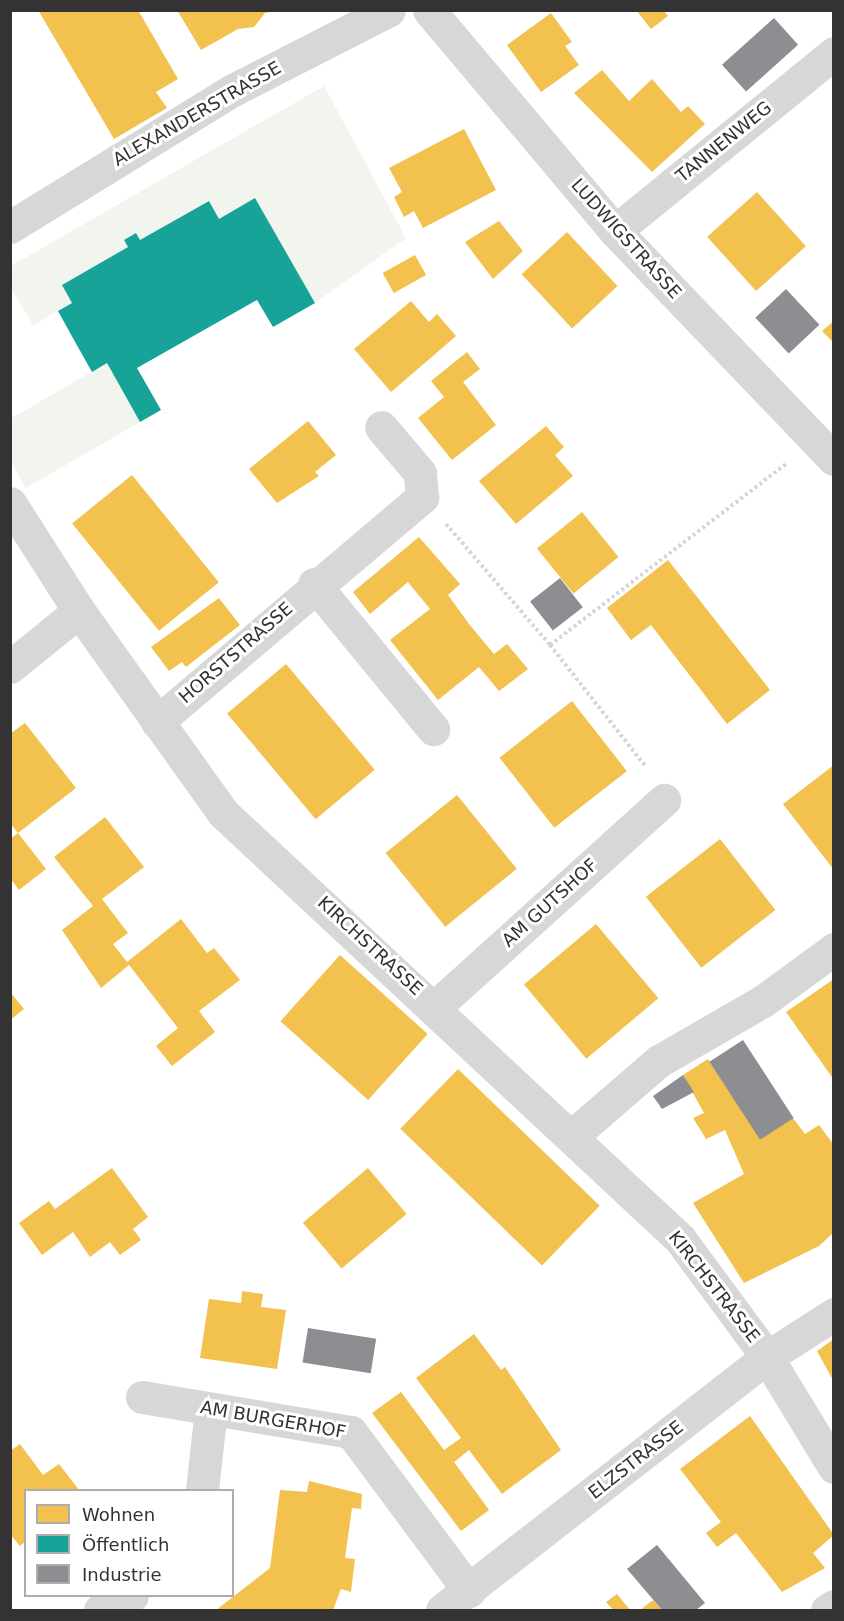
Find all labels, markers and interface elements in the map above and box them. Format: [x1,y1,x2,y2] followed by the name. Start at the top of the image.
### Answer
[109,57,285,171] street label: ALEXANDERSTRASSE
[672,97,776,187] street label: TANNENWEG
[566,175,686,303] street label: LUDWIGSTRASSE
[175,598,297,708] street label: HORSTSTRASSE
[498,854,602,952] street label: AM GUTSHOF
[313,892,427,1000] street label: KIRCHSTRASSE
[664,1227,764,1347] street label: KIRCHSTRASSE
[199,1397,347,1443] street label: AM BURGERHOF
[584,1416,688,1504] street label: ELZSTRASSE
[24,1489,234,1597] legend
[82,1504,155,1525] text: Wohnen
[82,1534,169,1555] text: Öffentlich
[82,1564,161,1585] text: Industrie

